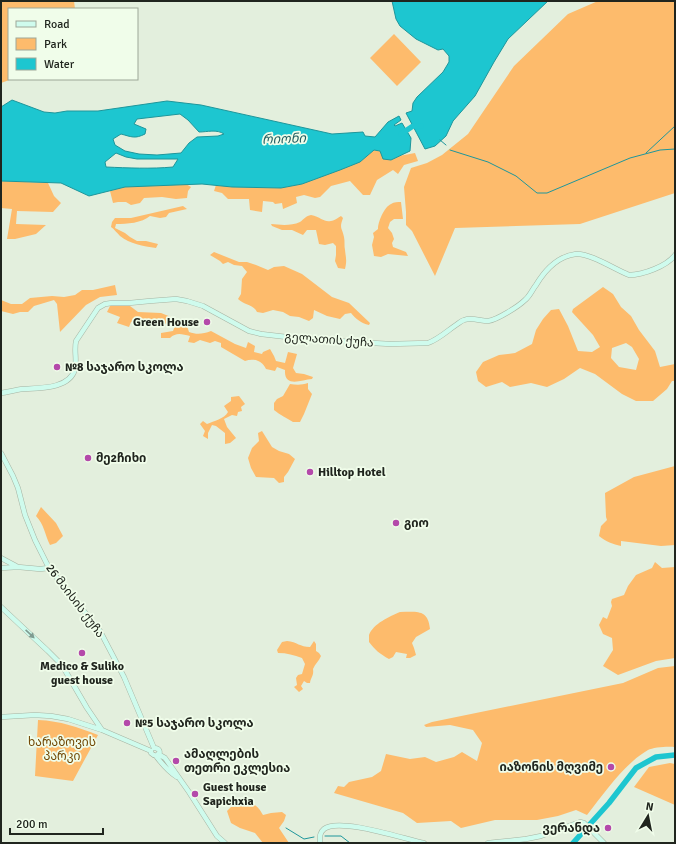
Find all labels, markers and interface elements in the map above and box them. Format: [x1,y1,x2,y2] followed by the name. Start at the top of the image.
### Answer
[8,8,138,80] legend
[44,17,70,32] text: Road
[44,37,67,52] text: Park
[44,57,75,72] text: Water
[262,130,307,148] water label: რიონი
[133,315,199,330] place label: Green House
[202,317,212,327] marker: Green House
[284,329,374,351] street label: გელათის ქუჩა
[65,360,184,375] place label: №8 საჯარო სკოლა
[52,362,62,372] marker: №8 საჯარო სკოლა
[96,451,146,466] place label: მე2ჩიხი
[83,453,93,463] marker: მე2ჩიხი
[318,465,386,480] place label: Hilltop Hotel
[305,467,315,477] marker: Hilltop Hotel
[404,516,429,531] place label: გიო
[391,518,401,528] marker: გიო
[42,561,108,641] street label: 26 მაისის ქუჩა
[25,629,35,638] one-way arrow
[77,648,87,658] marker: Medico & Suliko guest house
[40,659,124,688] place label: Medico & Suliko guest house
[135,716,254,731] place label: №5 საჯარო სკოლა
[122,718,132,728] marker: №5 საჯარო სკოლა
[28,735,96,764] park label: ხარაზოვის პარკი
[184,747,290,776] place label: ამაღლების თეთრი ეკლესია
[171,756,181,766] marker: ამაღლების თეთრი ეკლესია
[500,760,603,775] place label: იაზონის მღვიმე
[606,762,616,772] marker: იაზონის მღვიმე
[203,780,267,809] place label: Guest house Sapichxia
[190,789,200,799] marker: Guest house Sapichxia
[628,796,668,836] north arrow
[645,800,655,814] text: N
[10,810,103,836] scale bar
[16,817,48,832] text: 200 m
[543,821,600,836] place label: ვერანდა
[603,823,613,833] marker: ვერანდა

